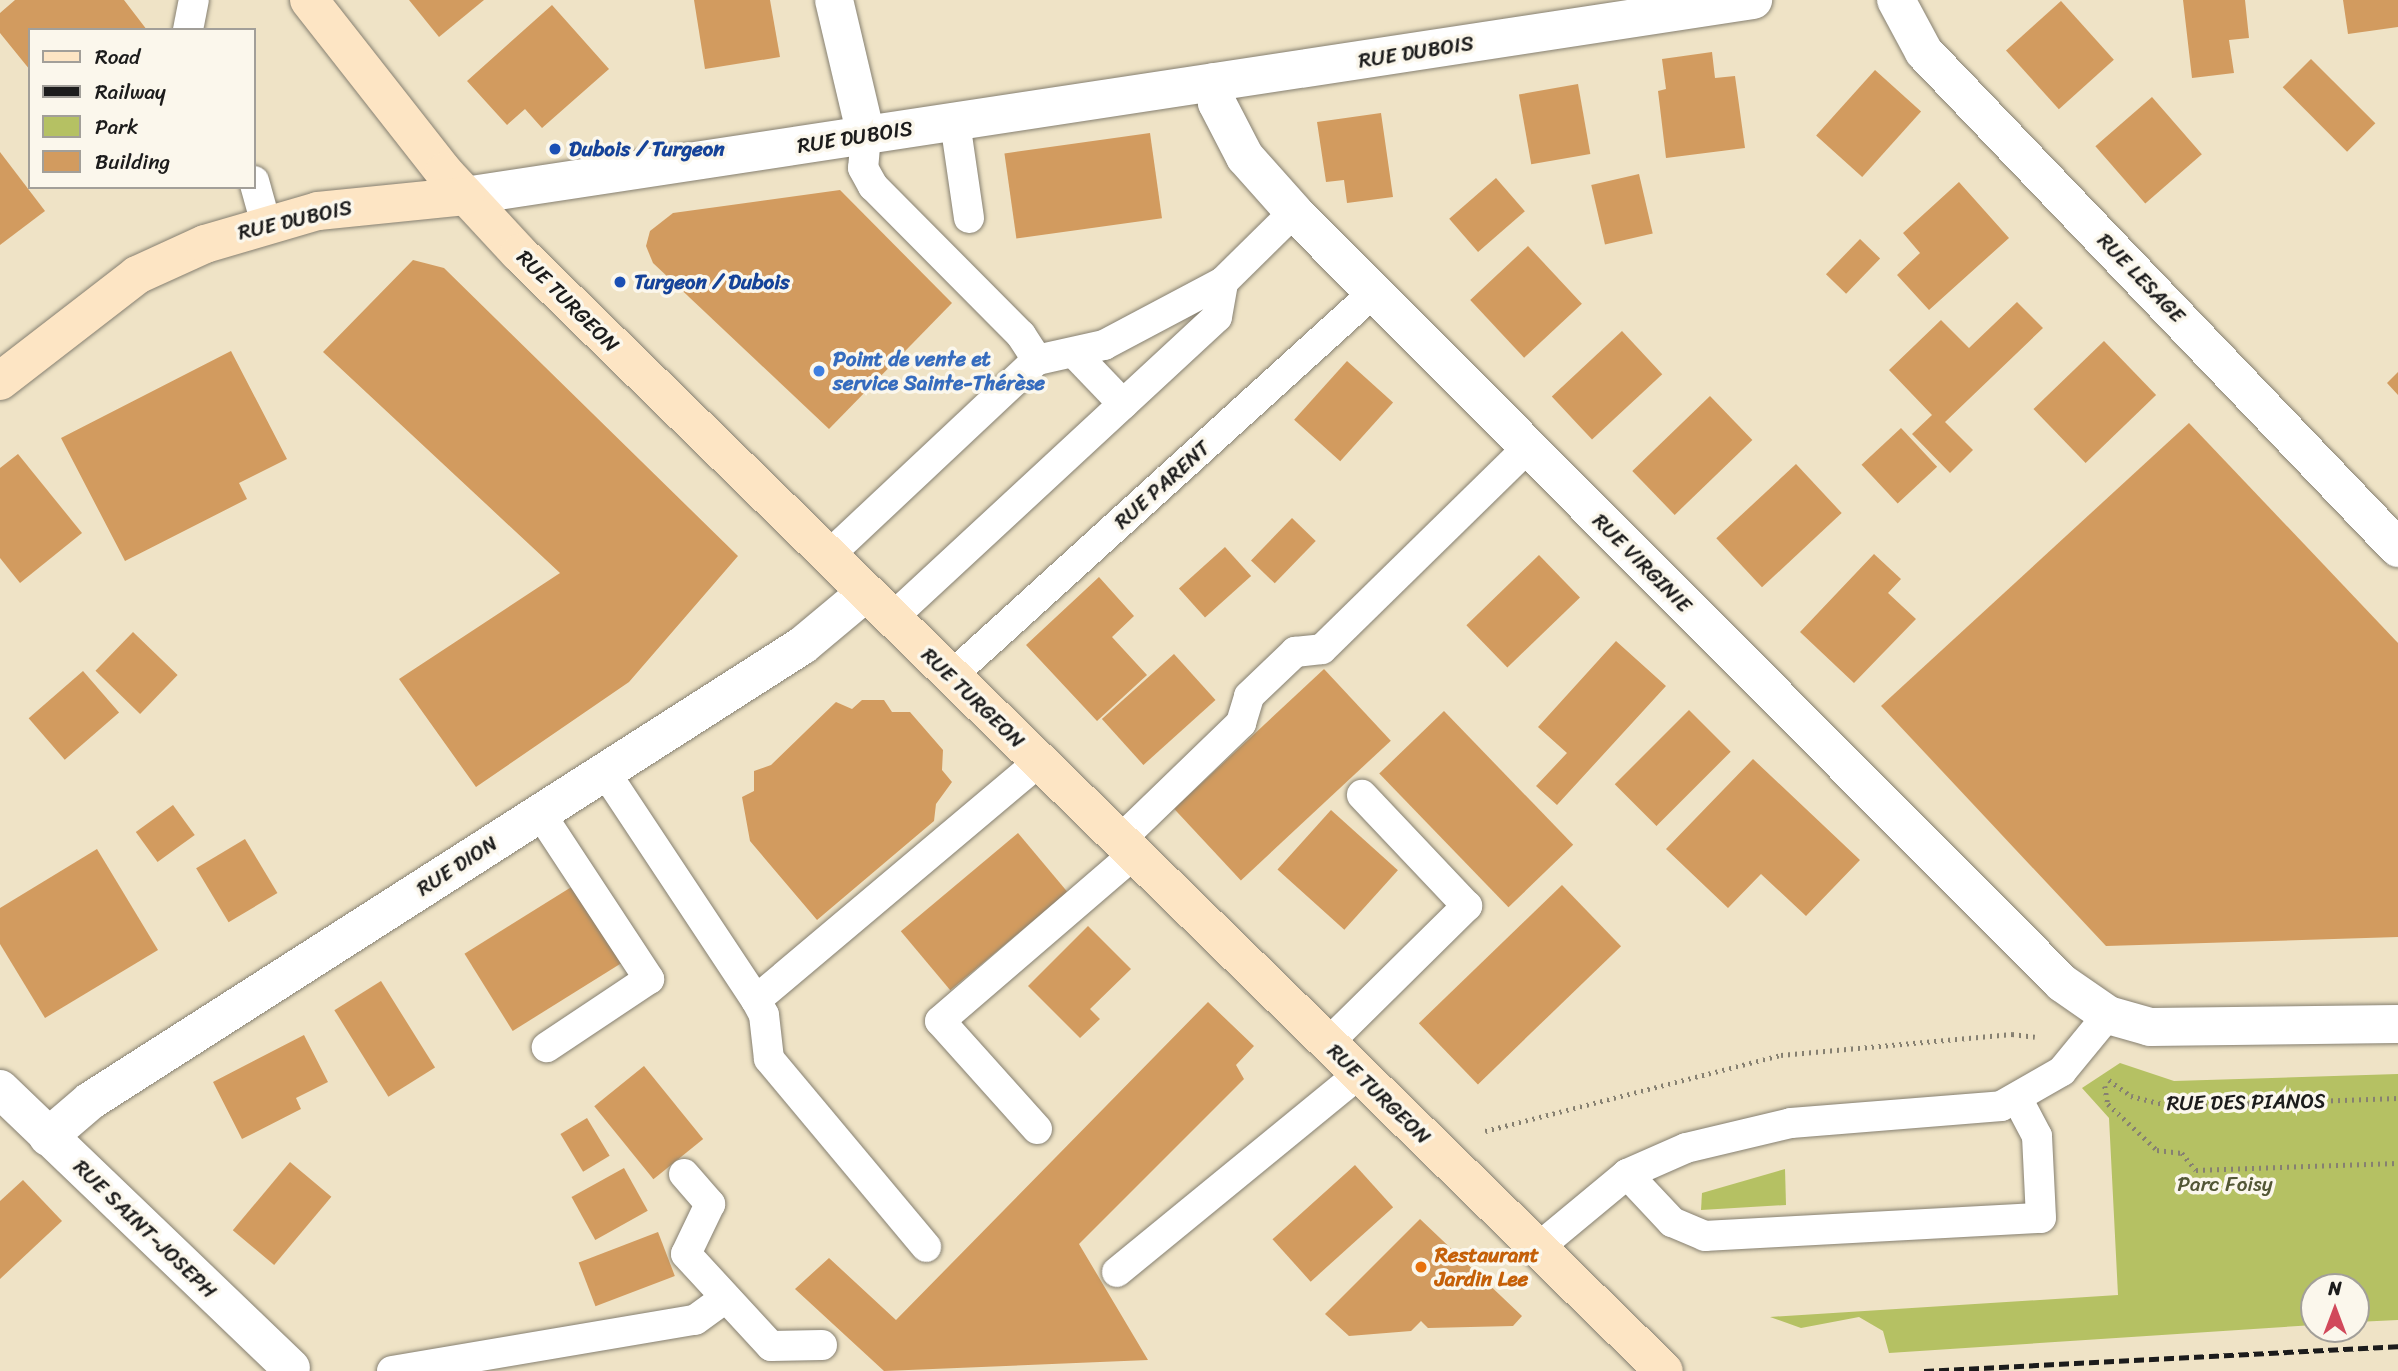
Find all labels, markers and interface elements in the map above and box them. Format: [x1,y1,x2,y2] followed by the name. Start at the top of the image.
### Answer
[28,28,256,189] legend
[1357,31,1475,73] street label: RUE DUBOIS
[95,38,140,76] text: Road
[95,73,166,111] text: Railway
[95,108,138,146] text: Park
[796,116,914,158] street label: RUE DUBOIS
[569,136,725,162] place label: Dubois / Turgeon
[547,141,563,157] marker: Dubois / Turgeon
[95,143,170,181] text: Building
[236,195,354,245] street label: RUE DUBOIS
[2091,227,2191,329] street label: RUE LESAGE
[511,244,625,358] street label: RUE TURGEON
[634,269,790,295] place label: Turgeon / Dubois
[612,274,628,290] marker: Turgeon / Dubois
[833,346,1047,396] place label: Point de vente et service Sainte-Thérèse
[811,363,827,379] marker: Point de vente et service Sainte-Thérèse
[1109,436,1215,534] street label: RUE PARENT
[1587,508,1697,618] street label: RUE VIRGINIE
[916,642,1030,754] street label: RUE TURGEON
[411,830,503,902] street label: RUE DION
[1322,1038,1436,1150] street label: RUE TURGEON
[2165,1088,2327,1116] street label: RUE DES PIANOS
[69,1155,221,1303] street label: RUE SAINT-JOSEPH
[2177,1171,2273,1197] park label: Parc Foisy
[1435,1242,1539,1292] place label: Restaurant Jardin Lee
[1413,1259,1429,1275] marker: Restaurant Jardin Lee
[2328,1272,2342,1305] text: N
[2300,1273,2370,1343] north arrow

